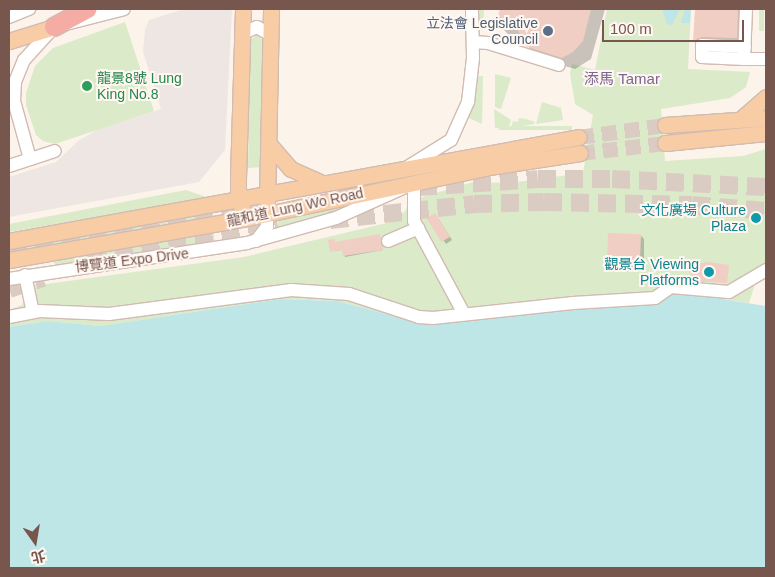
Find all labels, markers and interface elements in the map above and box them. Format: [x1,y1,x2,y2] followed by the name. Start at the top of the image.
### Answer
[605,10,748,42] scale bar
[426,15,538,48] place label: 立法會 Legislative Council
[610,20,652,37] text: 100 m
[542,25,554,37] marker: 立法會 Legislative Council
[97,70,182,102] place label: 龍景8號 Lung King No.8
[584,70,660,88] district label: 添馬 Tamar
[81,80,93,92] marker: 龍景8號 Lung King No.8
[225,184,365,230] street label: 龍和道 Lung Wo Road
[641,202,746,234] place label: 文化廣場 Culture Plaza
[750,212,762,224] marker: 文化廣場 Culture Plaza
[74,245,190,275] street label: 博覽道 Expo Drive
[604,256,699,288] place label: 觀景台 Viewing Platforms
[703,266,715,278] marker: 觀景台 Viewing Platforms
[10,517,60,567] north arrow
[30,547,47,566] text: 北

